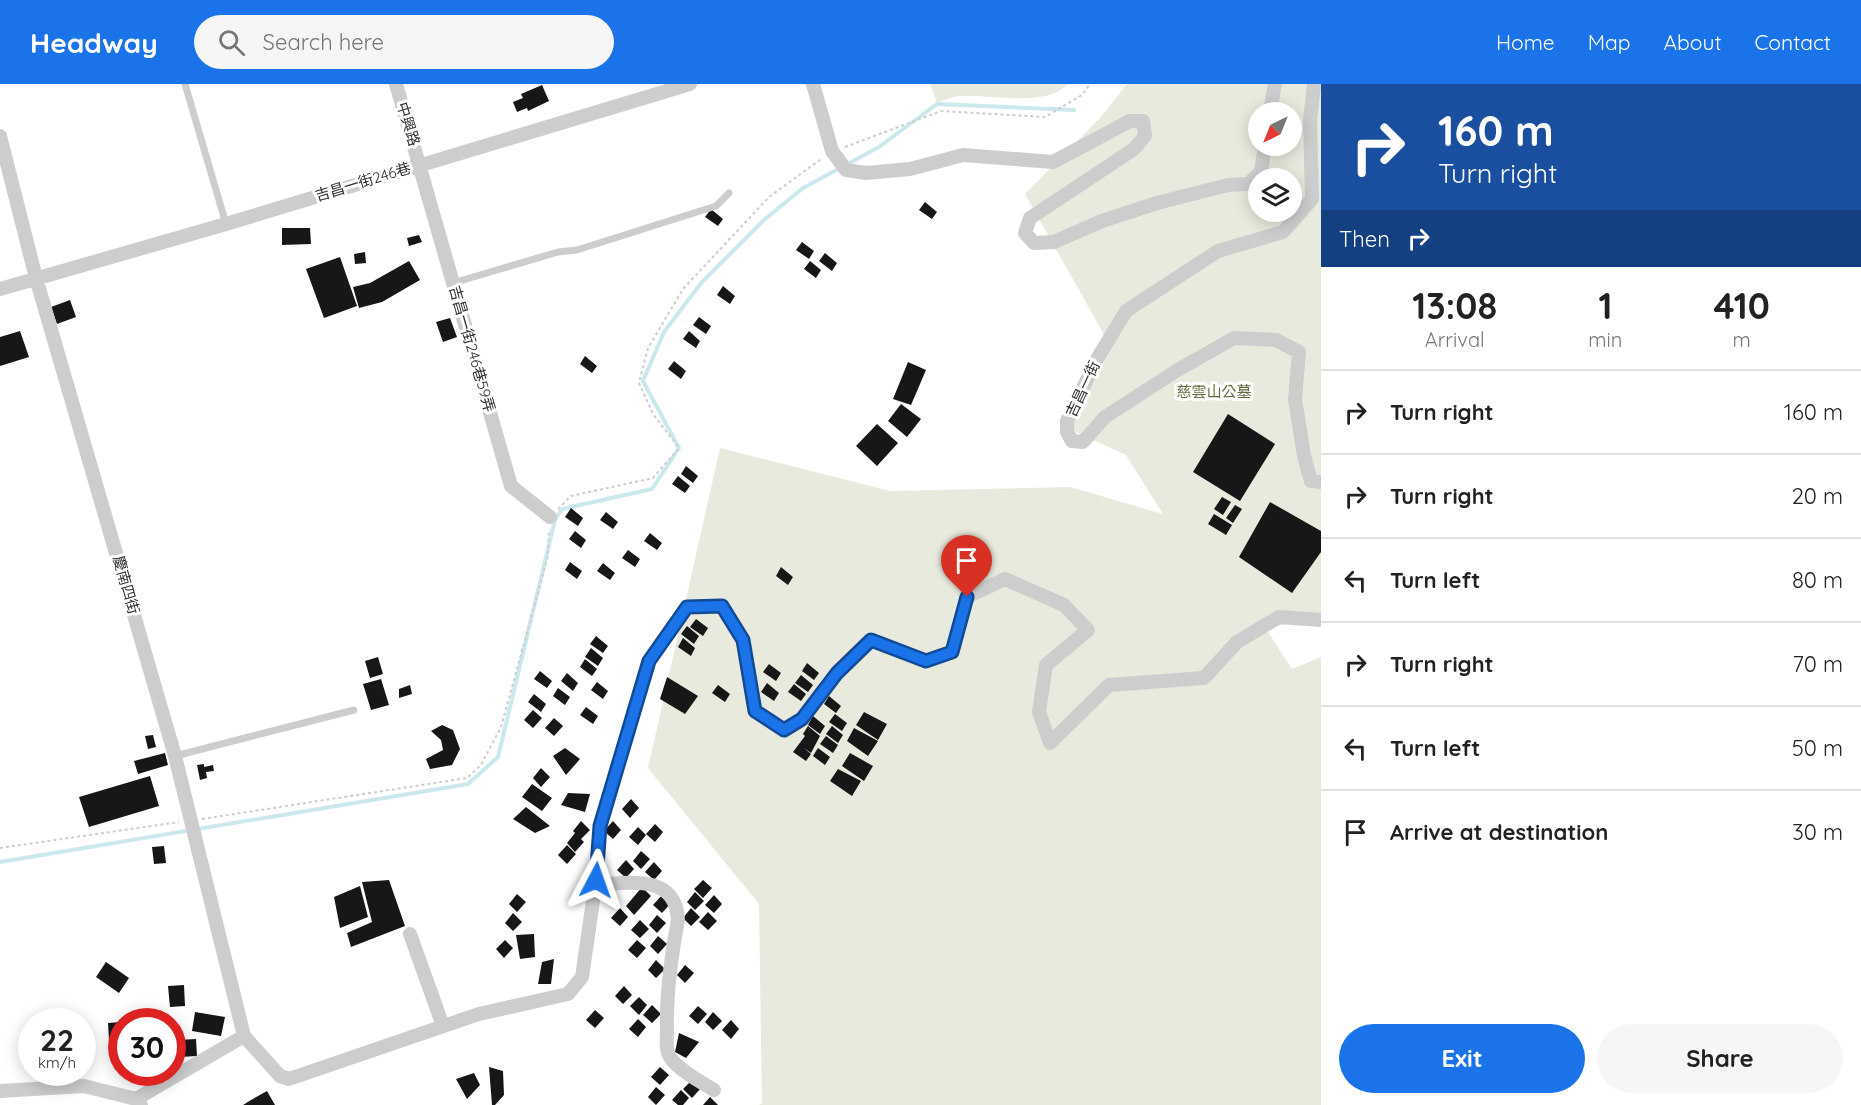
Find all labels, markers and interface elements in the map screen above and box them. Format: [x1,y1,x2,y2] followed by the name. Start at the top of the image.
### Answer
[194,15,614,69] search box
[30,25,158,60] text: Headway
[215,26,248,59] icon: search
[263,28,384,56] text: Search here
[1496,29,1555,55] text: Home
[1588,29,1631,55] text: Map
[1664,29,1722,55] text: About
[1755,29,1831,55] text: Contact
[393,100,424,148] street label: 中興路
[1248,102,1302,156] north arrow
[1248,102,1302,222] map controls
[1438,104,1554,157] text: 160 m
[1339,108,1417,186] icon: right
[1438,156,1557,190] text: Turn right
[313,158,413,205] street label: 吉昌一街246巷
[1248,168,1302,222] button: layers
[1402,222,1435,255] icon: right
[1339,225,1390,253] text: Then
[445,283,500,414] street label: 吉昌一街246巷59弄
[1412,283,1497,328] text: 13:08
[1598,283,1612,328] text: 1
[1714,283,1770,328] text: 410
[1425,327,1485,352] text: Arrival
[1588,327,1622,352] text: min
[1733,327,1751,352] text: m
[1061,358,1104,420] street label: 吉昌一街
[1176,382,1252,401] park label: 慈雲山公墓
[1339,396,1372,429] icon: right
[1390,398,1494,426] text: Turn right
[1784,398,1843,426] text: 160 m
[1339,480,1372,513] icon: right
[1390,482,1494,510] text: Turn right
[1792,482,1843,510] text: 20 m
[941,535,992,597] pin
[950,544,983,577] icon: arrive
[109,553,144,616] street label: 慶南四街
[1339,564,1372,597] icon: left
[1390,566,1480,594] text: Turn left
[1792,566,1843,594] text: 80 m
[1339,648,1372,681] icon: right
[1390,650,1494,678] text: Turn right
[1793,650,1843,678] text: 70 m
[1339,732,1372,765] icon: left
[1390,734,1480,762] text: Turn left
[1792,734,1843,762] text: 50 m
[1339,816,1372,849] icon: arrive
[1390,818,1608,846] text: Arrive at destination
[1792,818,1843,846] text: 30 m
[564,848,628,912] position arrow
[108,1008,186,1086] speed limit sign: 30
[40,1021,74,1059] text: 22
[1339,1024,1585,1093] button: Exit
[1597,1024,1843,1093] button: Share
[38,1053,76,1072] text: km/h

